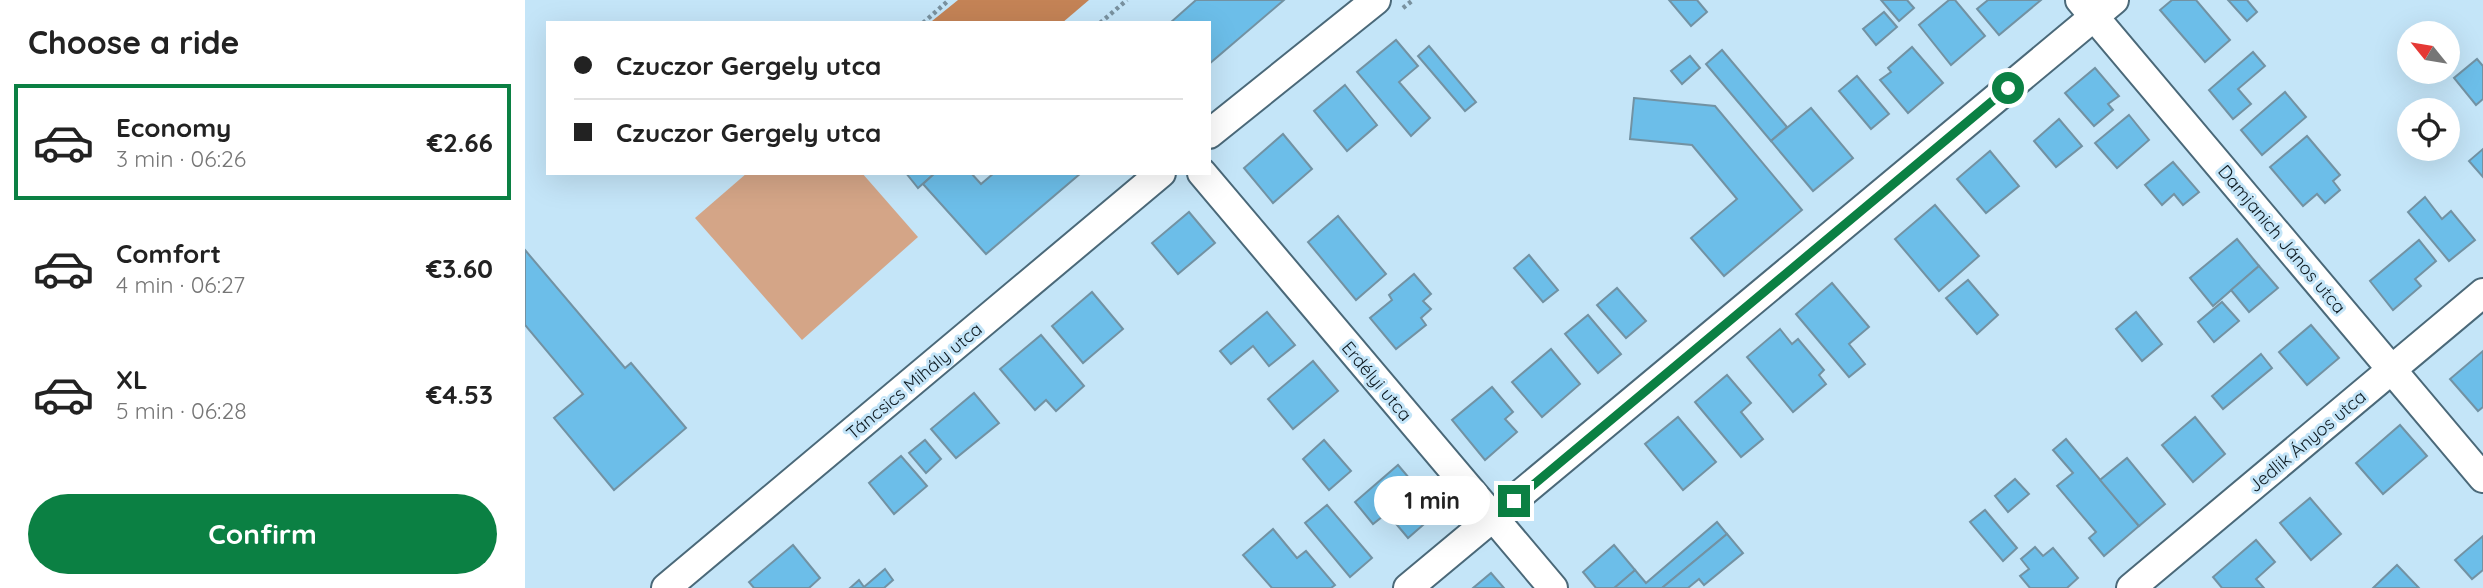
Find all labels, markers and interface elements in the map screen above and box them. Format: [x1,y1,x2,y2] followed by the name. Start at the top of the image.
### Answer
[2397,21,2461,84] north arrow
[2397,21,2460,161] map controls
[28,22,240,62] text: Choose a ride
[616,49,881,82] text: Czuczor Gergely utca
[1992,72,2024,104] route start
[2397,98,2460,161] button: locate
[32,111,95,174] icon: car
[116,111,231,144] text: Economy
[616,116,881,149] text: Czuczor Gergely utca
[427,126,493,159] text: €2.66
[116,144,246,173] text: 3 min · 06:26
[2213,160,2351,318] street label: Damjanich János utca
[32,237,95,300] icon: car
[116,237,221,270] text: Comfort
[426,252,493,285] text: €3.60
[116,270,245,299] text: 4 min · 06:27
[841,318,987,444] street label: Táncsics Mihály utca
[1337,336,1417,426] street label: Erdélyi utca
[32,363,95,426] icon: car
[116,363,148,396] text: XL
[426,378,493,411] text: €4.53
[2243,385,2371,497] street label: Jedlik Ányos utca
[116,396,247,425] text: 5 min · 06:28
[1374,476,1489,526] callout: 1 min
[1498,485,1530,517] route end
[1404,486,1460,515] text: 1 min
[28,494,497,574] button: Confirm

